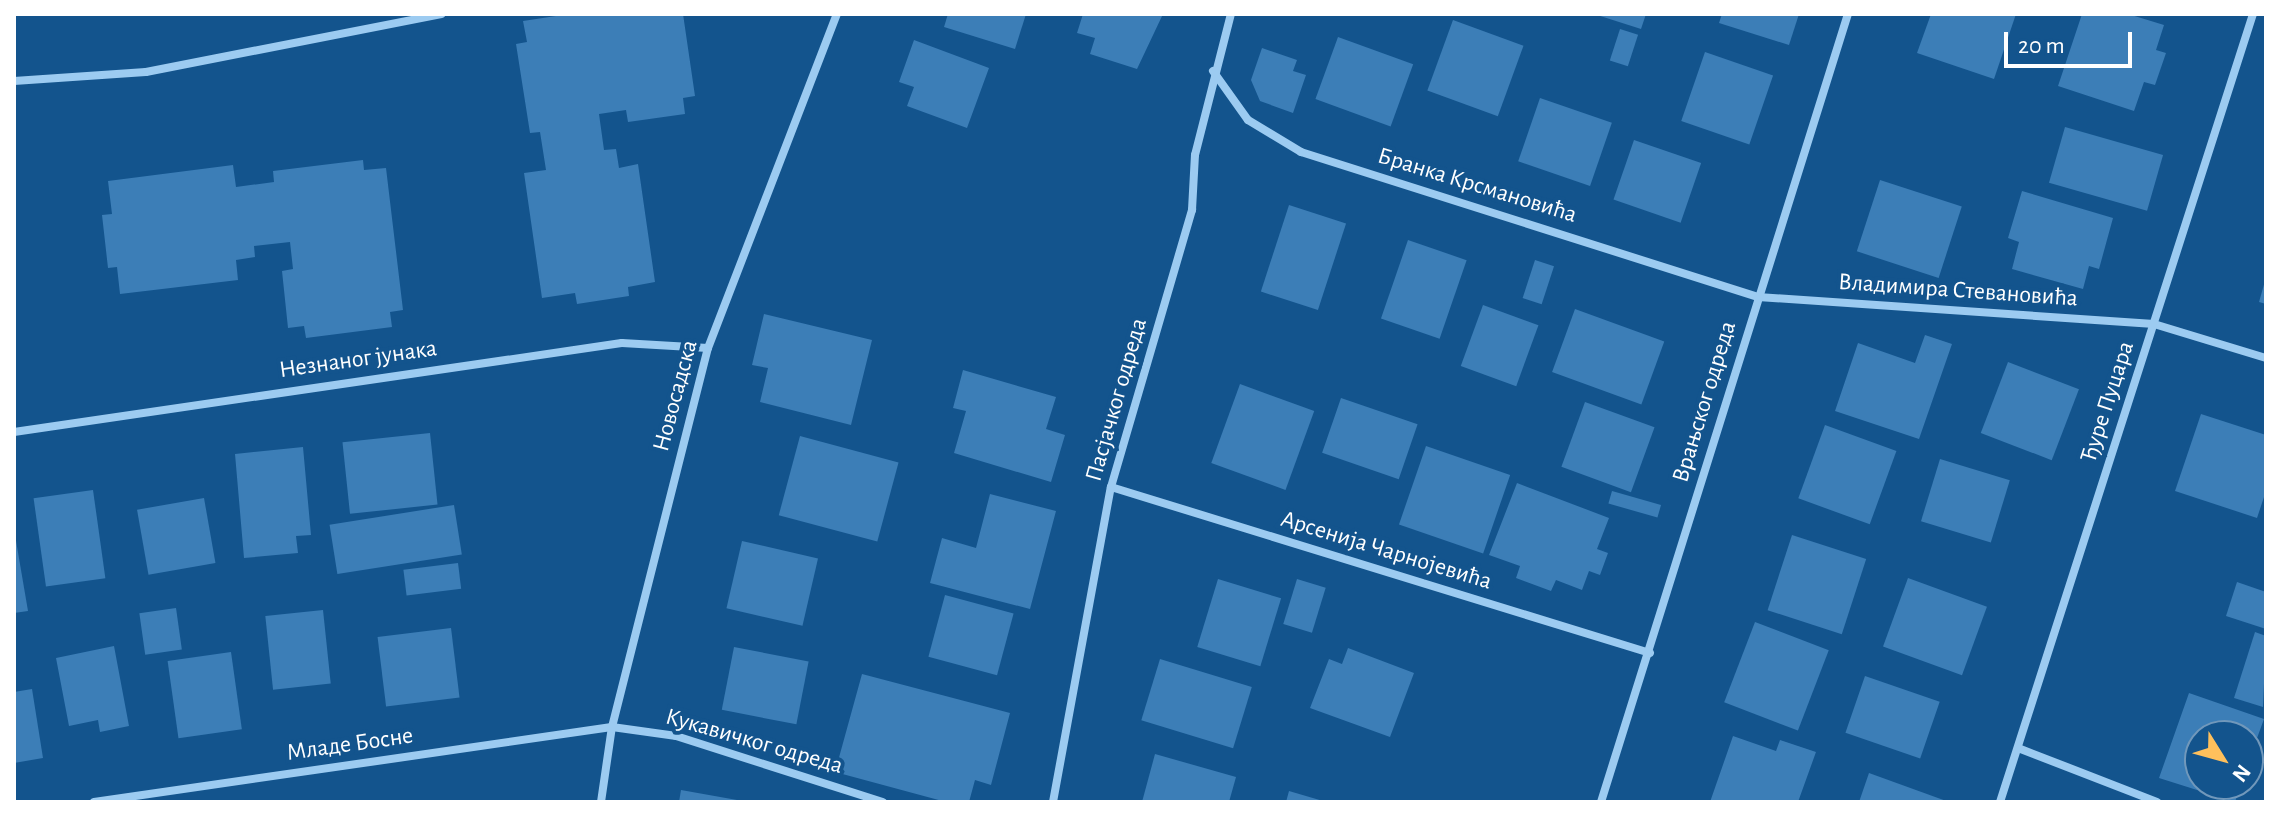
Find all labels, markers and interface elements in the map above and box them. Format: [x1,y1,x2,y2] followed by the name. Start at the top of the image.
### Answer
[2008,16,2136,66] scale bar
[2018,34,2065,58] text: 20 m
[1374,142,1580,230] street label: Бранка Крсмановића
[1837,268,2079,314] street label: Владимира Стевановића
[1080,315,1154,485] street label: Пасјачког одреда
[1667,318,1743,486] street label: Врањског одреда
[277,335,439,385] street label: Незнаног јунака
[647,337,705,455] street label: Новосадска
[2075,338,2141,466] street label: Ђуре Пуцара
[1277,505,1495,597] street label: Арсенија Чарнојевића
[662,703,846,781] street label: Кукавичког одреда
[2184,720,2264,800] north arrow
[285,722,415,768] street label: Младе Босне
[2228,761,2255,786] text: N

